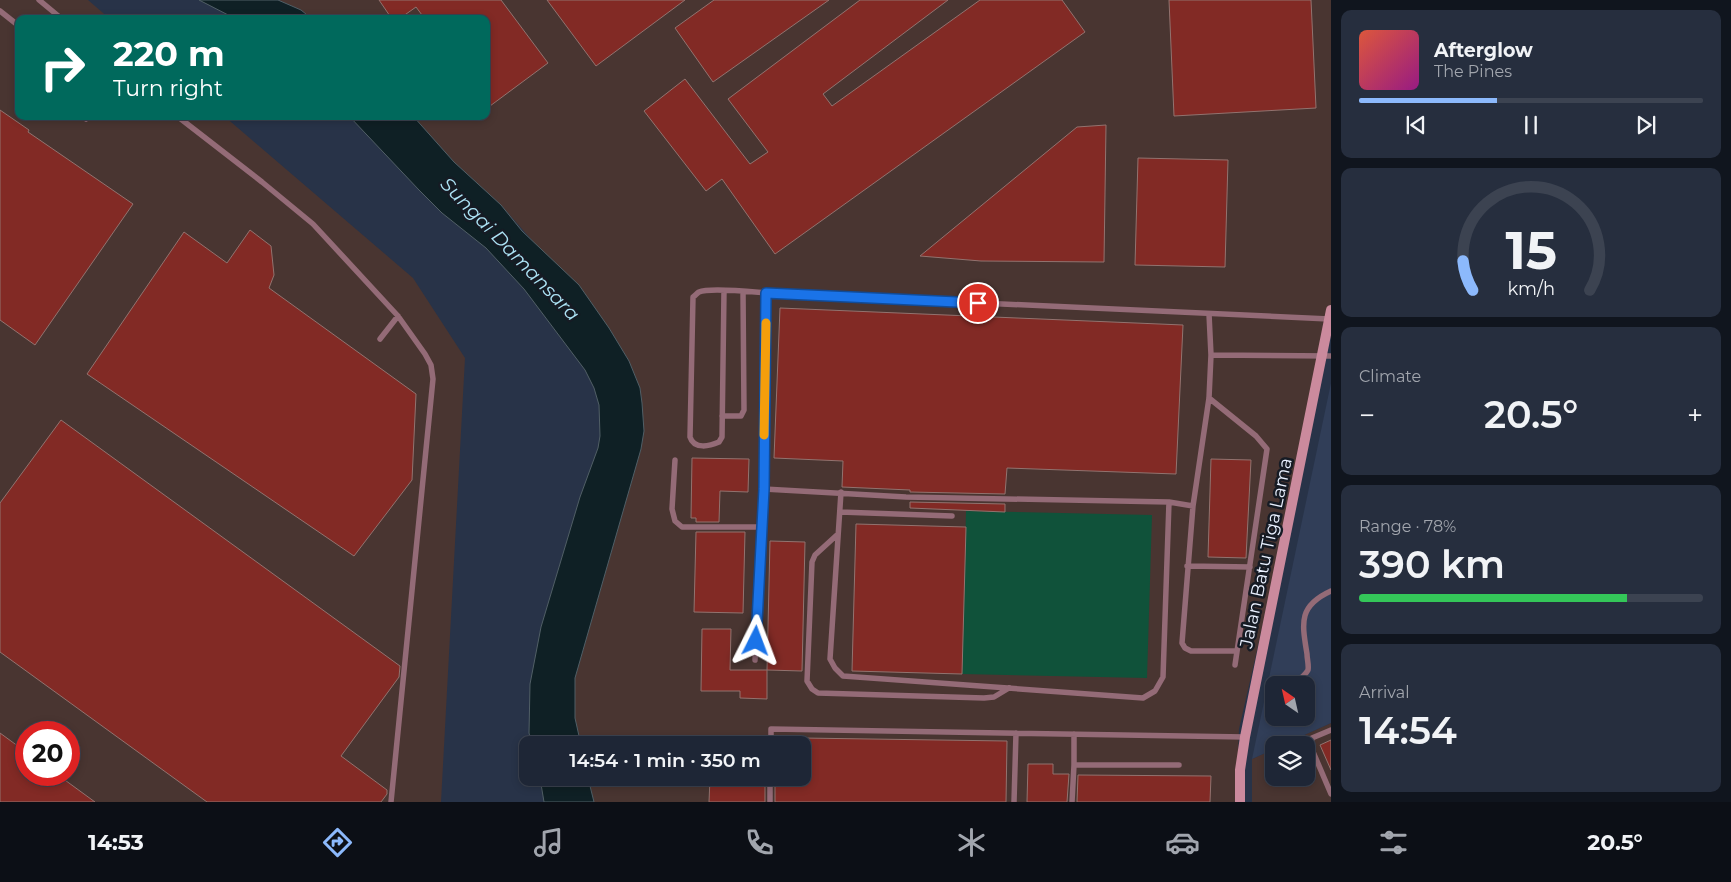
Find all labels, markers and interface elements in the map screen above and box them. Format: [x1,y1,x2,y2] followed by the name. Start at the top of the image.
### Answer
[113,32,225,75] text: 220 m
[30,35,95,100] icon: right
[1434,39,1533,62] text: Afterglow
[1434,62,1512,81] text: The Pines
[113,75,223,102] text: Turn right
[1402,111,1430,139] icon: previous
[1517,111,1545,139] icon: pause
[1632,111,1660,139] icon: next
[436,173,584,325] water label: Sungai Damansara
[1505,219,1557,282] text: 15
[1507,278,1555,299] text: km/h
[957,282,999,324] pin
[964,289,992,317] icon: arrive
[1359,367,1421,386] text: Climate
[1484,391,1578,438] text: 20.5°
[1359,398,1375,432] text: −
[1687,398,1703,432] text: +
[1235,456,1297,651] street label: Jalan Batu Tiga Lama
[1359,517,1456,536] text: Range · 78%
[1359,541,1505,588] text: 390 km
[729,614,781,666] position arrow
[1265,676,1315,726] north arrow
[1265,676,1315,786] map controls
[1359,683,1409,702] text: Arrival
[1359,707,1457,754] text: 14:54
[15,721,80,786] speed limit sign: 20
[1265,736,1315,786] button: layers
[569,749,761,772] text: 14:54 · 1 min · 350 m
[320,825,355,860] icon: directions
[531,825,566,860] icon: music
[742,825,777,860] icon: phone
[954,825,989,860] icon: climate
[1165,825,1200,860] icon: car
[1376,825,1411,860] icon: filters
[88,829,144,856] text: 14:53
[1587,829,1643,856] text: 20.5°

